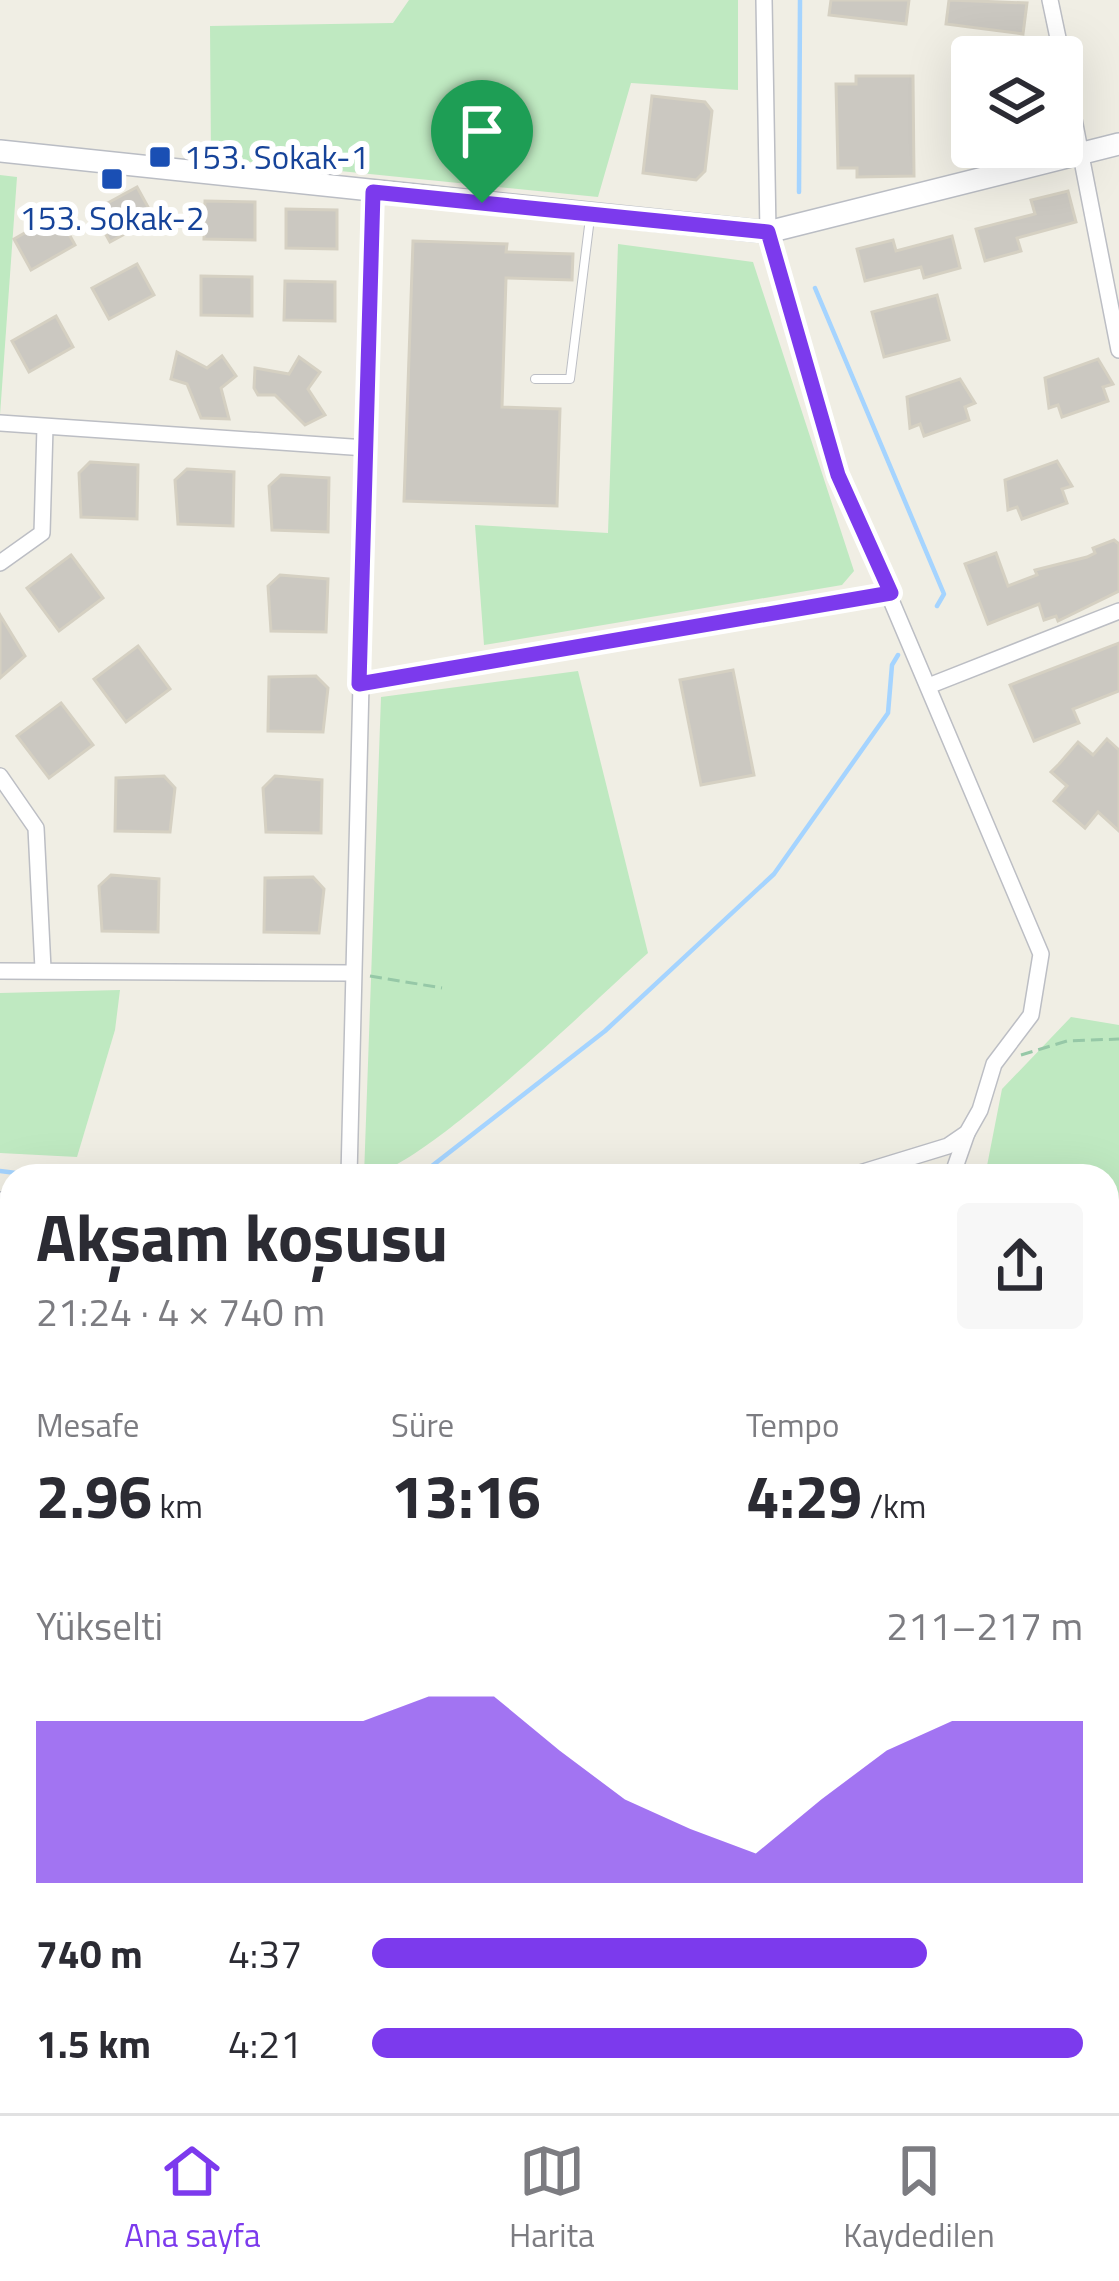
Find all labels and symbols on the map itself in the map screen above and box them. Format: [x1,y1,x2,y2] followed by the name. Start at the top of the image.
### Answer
[431,80,533,203] pin
[184,132,369,182] place label: 153. Sokak-1
[147,144,173,170] marker: 153. Sokak-1
[99,166,125,192] marker: 153. Sokak-2
[20,193,204,243] place label: 153. Sokak-2

